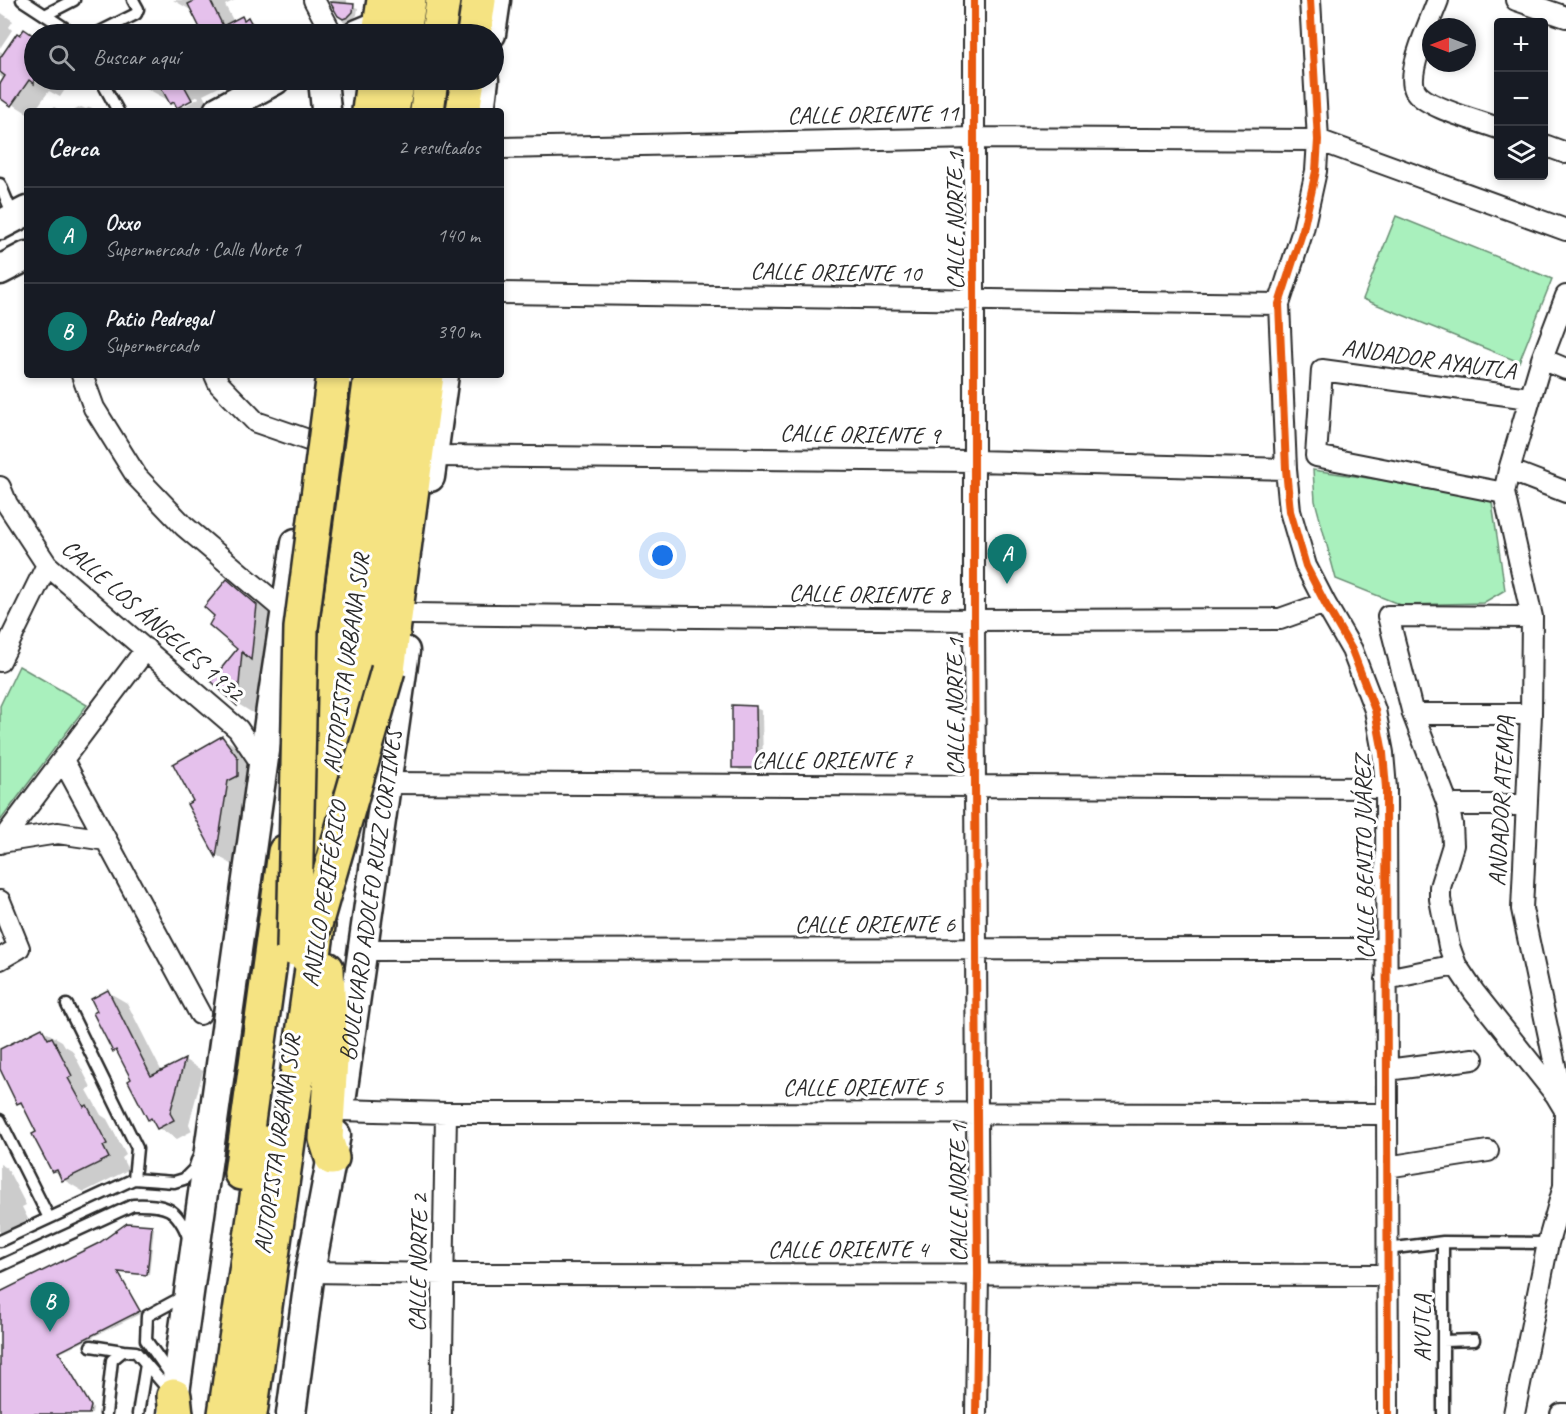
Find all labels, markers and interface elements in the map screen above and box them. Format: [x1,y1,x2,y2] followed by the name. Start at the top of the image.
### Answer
[1422,18,1476,72] north arrow
[1494,18,1548,180] map controls
[1494,18,1548,72] button: +
[24,24,504,90] search box
[45,41,78,74] icon: search
[93,43,179,71] text: Buscar aquí
[1494,72,1548,126] button: −
[787,97,960,130] street label: CALLE ORIENTE 11
[1494,126,1548,180] button: layers
[48,131,98,164] text: Cerca
[398,135,480,160] text: 2 resultados
[940,151,970,290] street label: CALLE NORTE 1
[105,209,140,237] text: Oxxo
[62,223,73,248] text: A
[437,223,480,248] text: 140 m
[105,237,301,262] text: Supermercado · Calle Norte 1
[750,256,924,289] street label: CALLE ORIENTE 10
[105,305,212,333] text: Patio Pedregal
[62,319,73,344] text: B
[437,319,480,344] text: 390 m
[1340,332,1519,386] street label: ANDADOR AYAUTLA
[105,333,199,358] text: Supermercado
[780,418,943,450] street label: CALLE ORIENTE 9
[56,533,252,709] street label: CALLE LOS ÁNGELES 1932
[988,534,1026,584] pin: A
[648,541,677,570] your location
[316,549,377,775] street label: AUTOPISTA URBANA SUR
[789,578,952,610] street label: CALLE ORIENTE 8
[940,637,970,776] street label: CALLE NORTE 1
[1482,714,1520,887] street label: ANDADOR ATEMPA
[332,724,409,1063] street label: BOULEVARD ADOLFO RUIZ CORTINES
[752,745,913,775] street label: CALLE ORIENTE 7
[1347,751,1381,959] street label: CALLE BENITO JUÁREZ
[295,797,354,989] street label: ANILLO PERIFÉRICO
[795,909,956,939] street label: CALLE ORIENTE 6
[247,1030,308,1256] street label: AUTOPISTA URBANA SUR
[783,1072,944,1102] street label: CALLE ORIENTE 5
[943,1123,973,1262] street label: CALLE NORTE 1
[402,1192,434,1332] street label: CALLE NORTE 2
[768,1234,930,1264] street label: CALLE ORIENTE 4
[31,1282,70,1332] pin: B
[1407,1293,1437,1362] street label: AYUTLA

